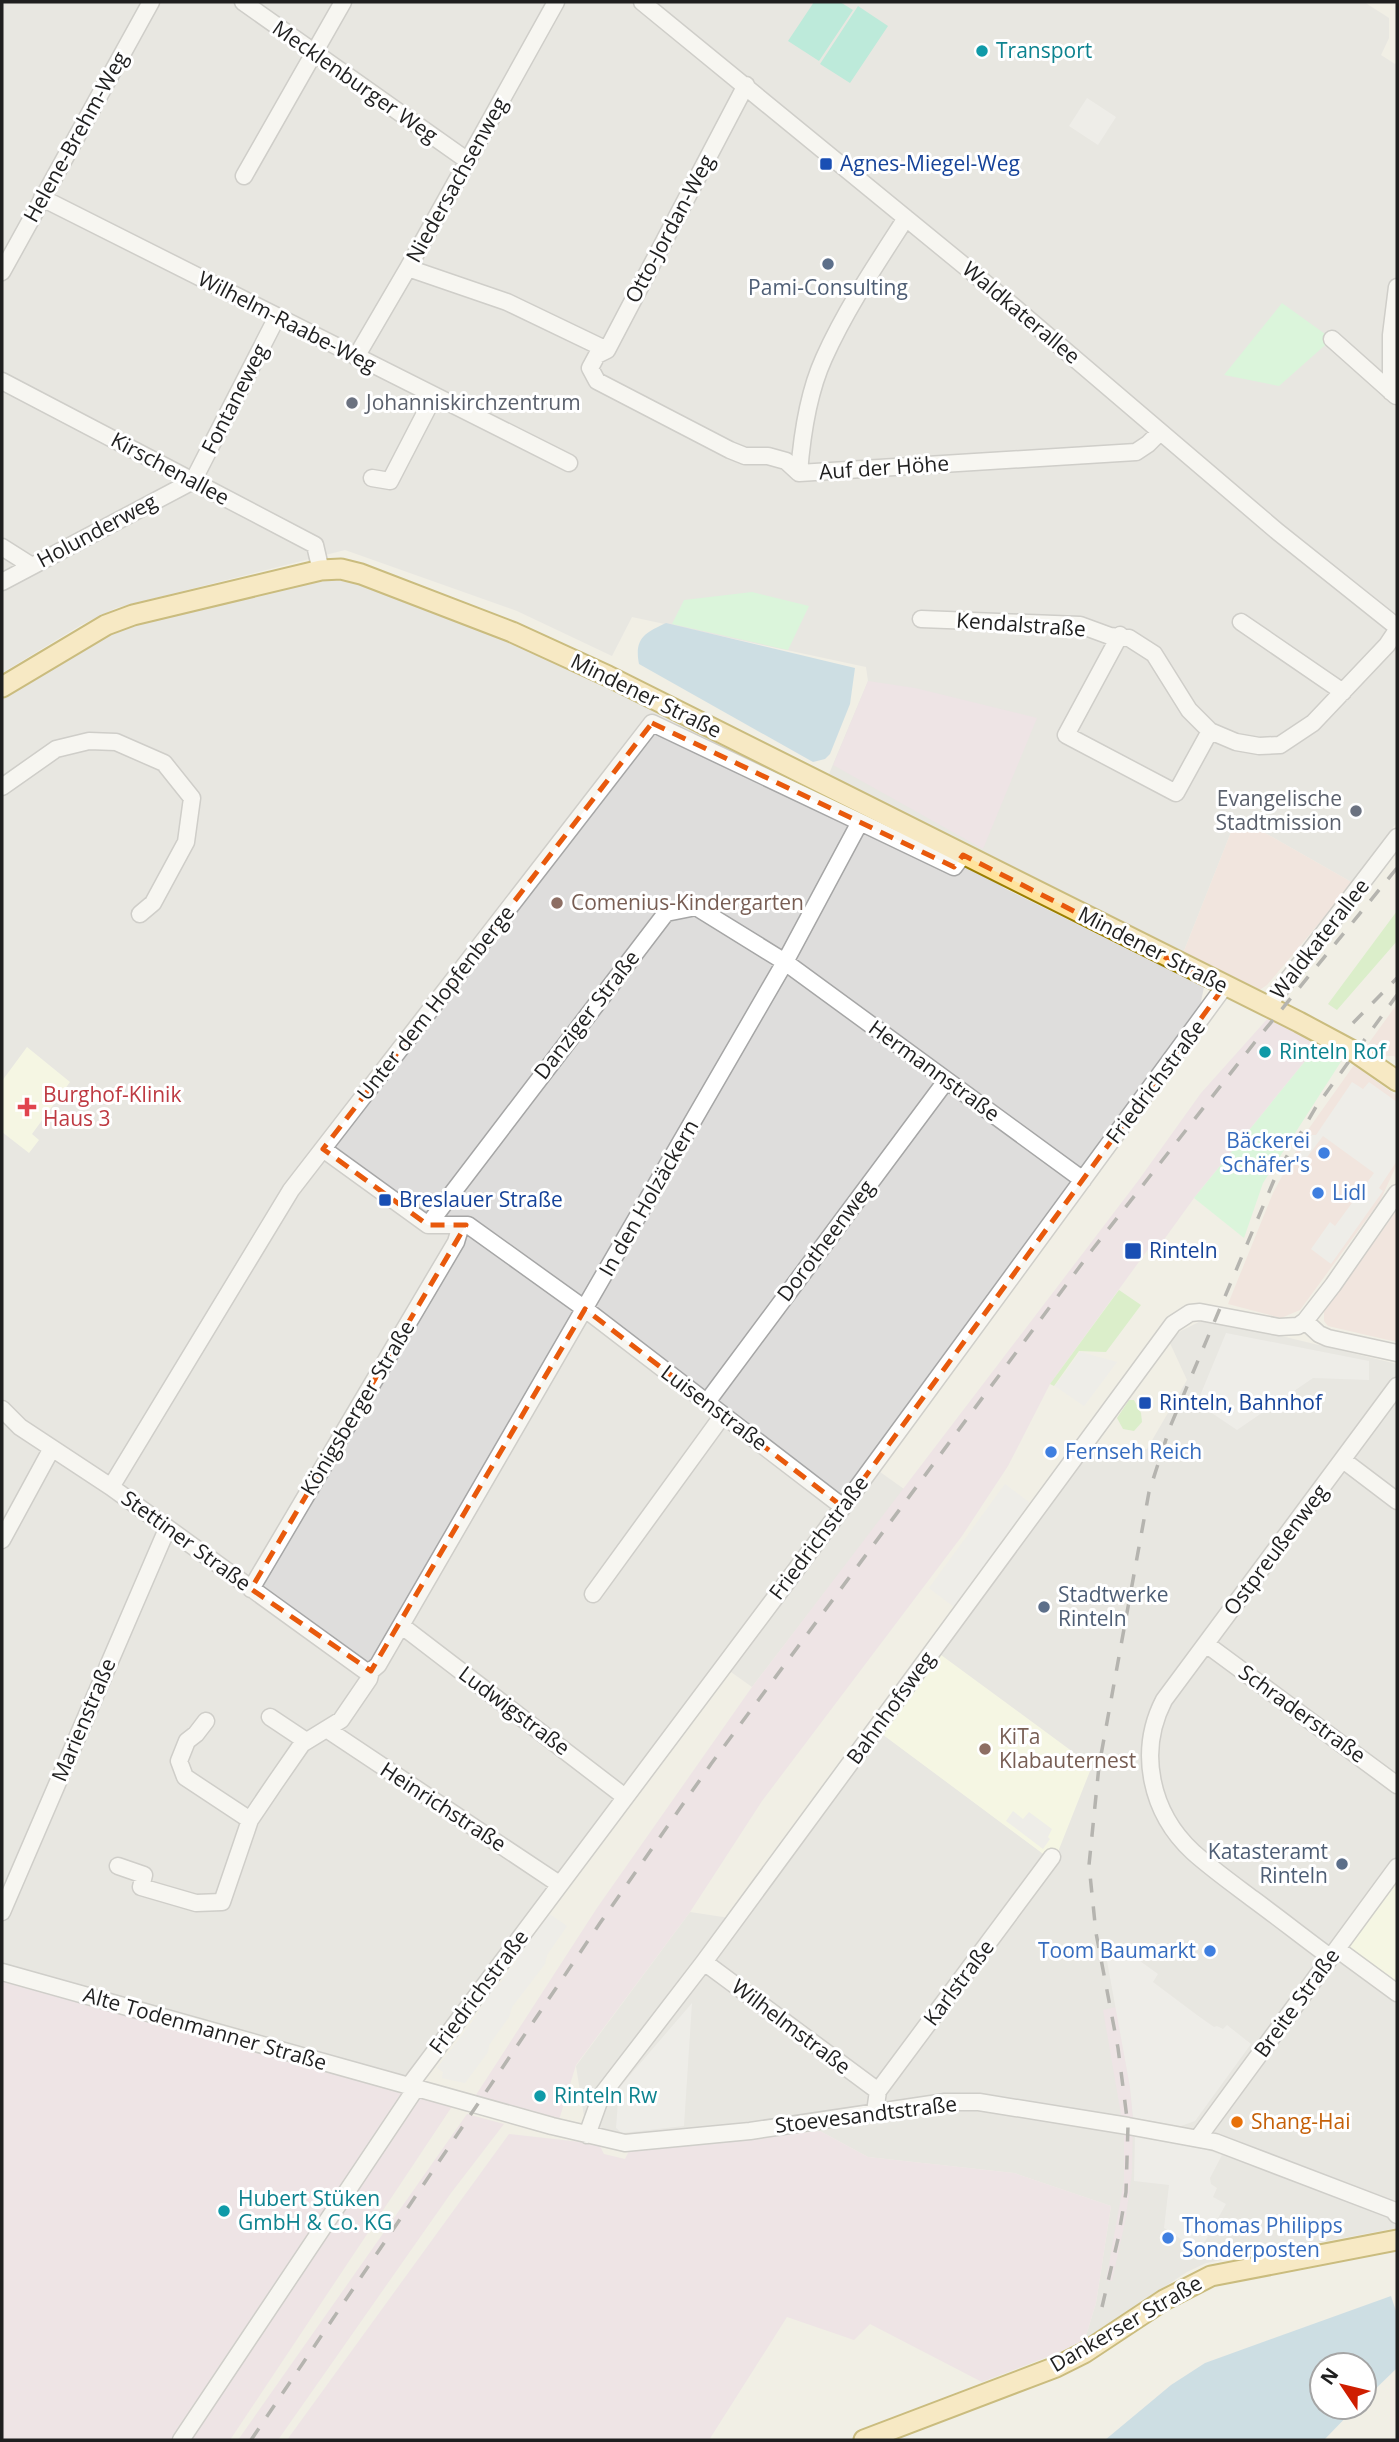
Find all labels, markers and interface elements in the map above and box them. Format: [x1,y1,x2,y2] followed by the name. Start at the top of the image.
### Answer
[267,14,444,149] street label: Mecklenburger Weg
[996,36,1092,64] place label: Transport
[974,43,990,59] marker: Transport
[16,46,134,227] street label: Helene-Brehm-Weg
[399,92,513,267] street label: Niedersachsenweg
[618,149,720,308] street label: Otto-Jordan-Weg
[840,149,1020,177] place label: Agnes-Miegel-Weg
[818,156,834,172] marker: Agnes-Miegel-Weg
[957,255,1086,370] street label: Waldkaterallee
[820,256,836,272] marker: Pami-Consulting
[194,264,381,378] street label: Wilhelm-Raabe-Weg
[748,273,908,301] place label: Pami-Consulting
[194,339,274,458] street label: Fontaneweg
[364,388,581,416] place label: Johanniskirchzentrum
[344,395,360,411] marker: Johanniskirchzentrum
[106,425,235,511] street label: Kirschenallee
[818,448,950,486] street label: Auf der Höhe
[32,487,161,573] street label: Holunderweg
[955,606,1087,643] street label: Kendalstraße
[566,646,727,744] street label: Mindener Straße
[1215,784,1342,836] place label: Evangelische Stadtmission
[1348,803,1364,819] marker: Evangelische Stadtmission
[1263,872,1375,1004] street label: Waldkaterallee
[571,888,804,916] place label: Comenius-Kindergarten
[549,895,565,911] marker: Comenius-Kindergarten
[350,899,520,1106] street label: Unter dem Hopfenberge
[1074,899,1233,999] street label: Mindener Straße
[527,944,645,1085] street label: Danziger Straße
[864,1013,1006,1127] street label: Hermannstraße
[1099,1014,1211,1149] street label: Friedrichstraße
[1279,1037,1388,1065] place label: Rinteln Rof
[1257,1044,1273,1060] marker: Rinteln Rof
[43,1080,181,1132] place label: Burghof-Klinik Haus 3
[17,1097,37,1117] marker: Burghof-Klinik Haus 3
[592,1114,704,1281] street label: In den Holzäckern
[1222,1126,1310,1178] place label: Bäckerei Schäfer's
[1316,1145,1332,1161] marker: Bäckerei Schäfer's
[770,1174,880,1307] street label: Dorotheenweg
[1332,1178,1366,1206] place label: Lidl
[399,1185,563,1213] place label: Breslauer Straße
[1310,1185,1326,1201] marker: Lidl
[377,1192,393,1208] marker: Breslauer Straße
[1149,1236,1218,1264] place label: Rinteln
[1123,1241,1143,1261] marker: Rinteln
[294,1315,421,1500] street label: Königsberger Straße
[656,1358,774,1456] street label: Luisenstraße
[1159,1388,1324,1416] place label: Rinteln, Bahnhof
[1137,1395,1153,1411] marker: Rinteln, Bahnhof
[1065,1437,1202,1465] place label: Fernseh Reich
[1043,1444,1059,1460] marker: Fernseh Reich
[762,1470,874,1605] street label: Friedrichstraße
[1217,1478,1334,1621] street label: Ostpreußenweg
[116,1484,257,1597] street label: Stettiner Straße
[1058,1580,1168,1632] place label: Stadtwerke Rinteln
[1036,1599,1052,1615] marker: Stadtwerke Rinteln
[840,1645,941,1769] street label: Bahnhofsweg
[44,1654,122,1786] street label: Marienstraße
[1233,1658,1372,1769] street label: Schraderstraße
[453,1659,576,1761] street label: Ludwigstraße
[999,1722,1136,1774] place label: KiTa Klabauternest
[977,1741,993,1757] marker: KiTa Klabauternest
[375,1755,512,1857] street label: Heinrichstraße
[1208,1837,1328,1889] place label: Katasteramt Rinteln
[1334,1856,1350,1872] marker: Katasteramt Rinteln
[422,1924,534,2059] street label: Friedrichstraße
[917,1934,1000,2031] street label: Karlstraße
[1038,1936,1196,1964] place label: Toom Baumarkt
[1247,1942,1345,2062] street label: Breite Straße
[1202,1943,1218,1959] marker: Toom Baumarkt
[726,1972,857,2080] street label: Wilhelmstraße
[80,1980,330,2076] street label: Alte Todenmanner Straße
[554,2081,658,2109] place label: Rinteln Rw
[532,2088,548,2104] marker: Rinteln Rw
[773,2089,959,2139] street label: Stoevesandtstraße
[1251,2107,1351,2135] place label: Shang-Hai
[1229,2114,1245,2130] marker: Shang-Hai
[238,2184,392,2236] place label: Hubert Stüken GmbH & Co. KG
[216,2203,232,2219] marker: Hubert Stüken GmbH & Co. KG
[1182,2211,1343,2263] place label: Thomas Philipps Sonderposten
[1160,2230,1176,2246] marker: Thomas Philipps Sonderposten
[1044,2268,1207,2378] street label: Dankerser Straße
[1308,2351,1378,2421] north arrow
[1314,2362,1344,2390] text: N

